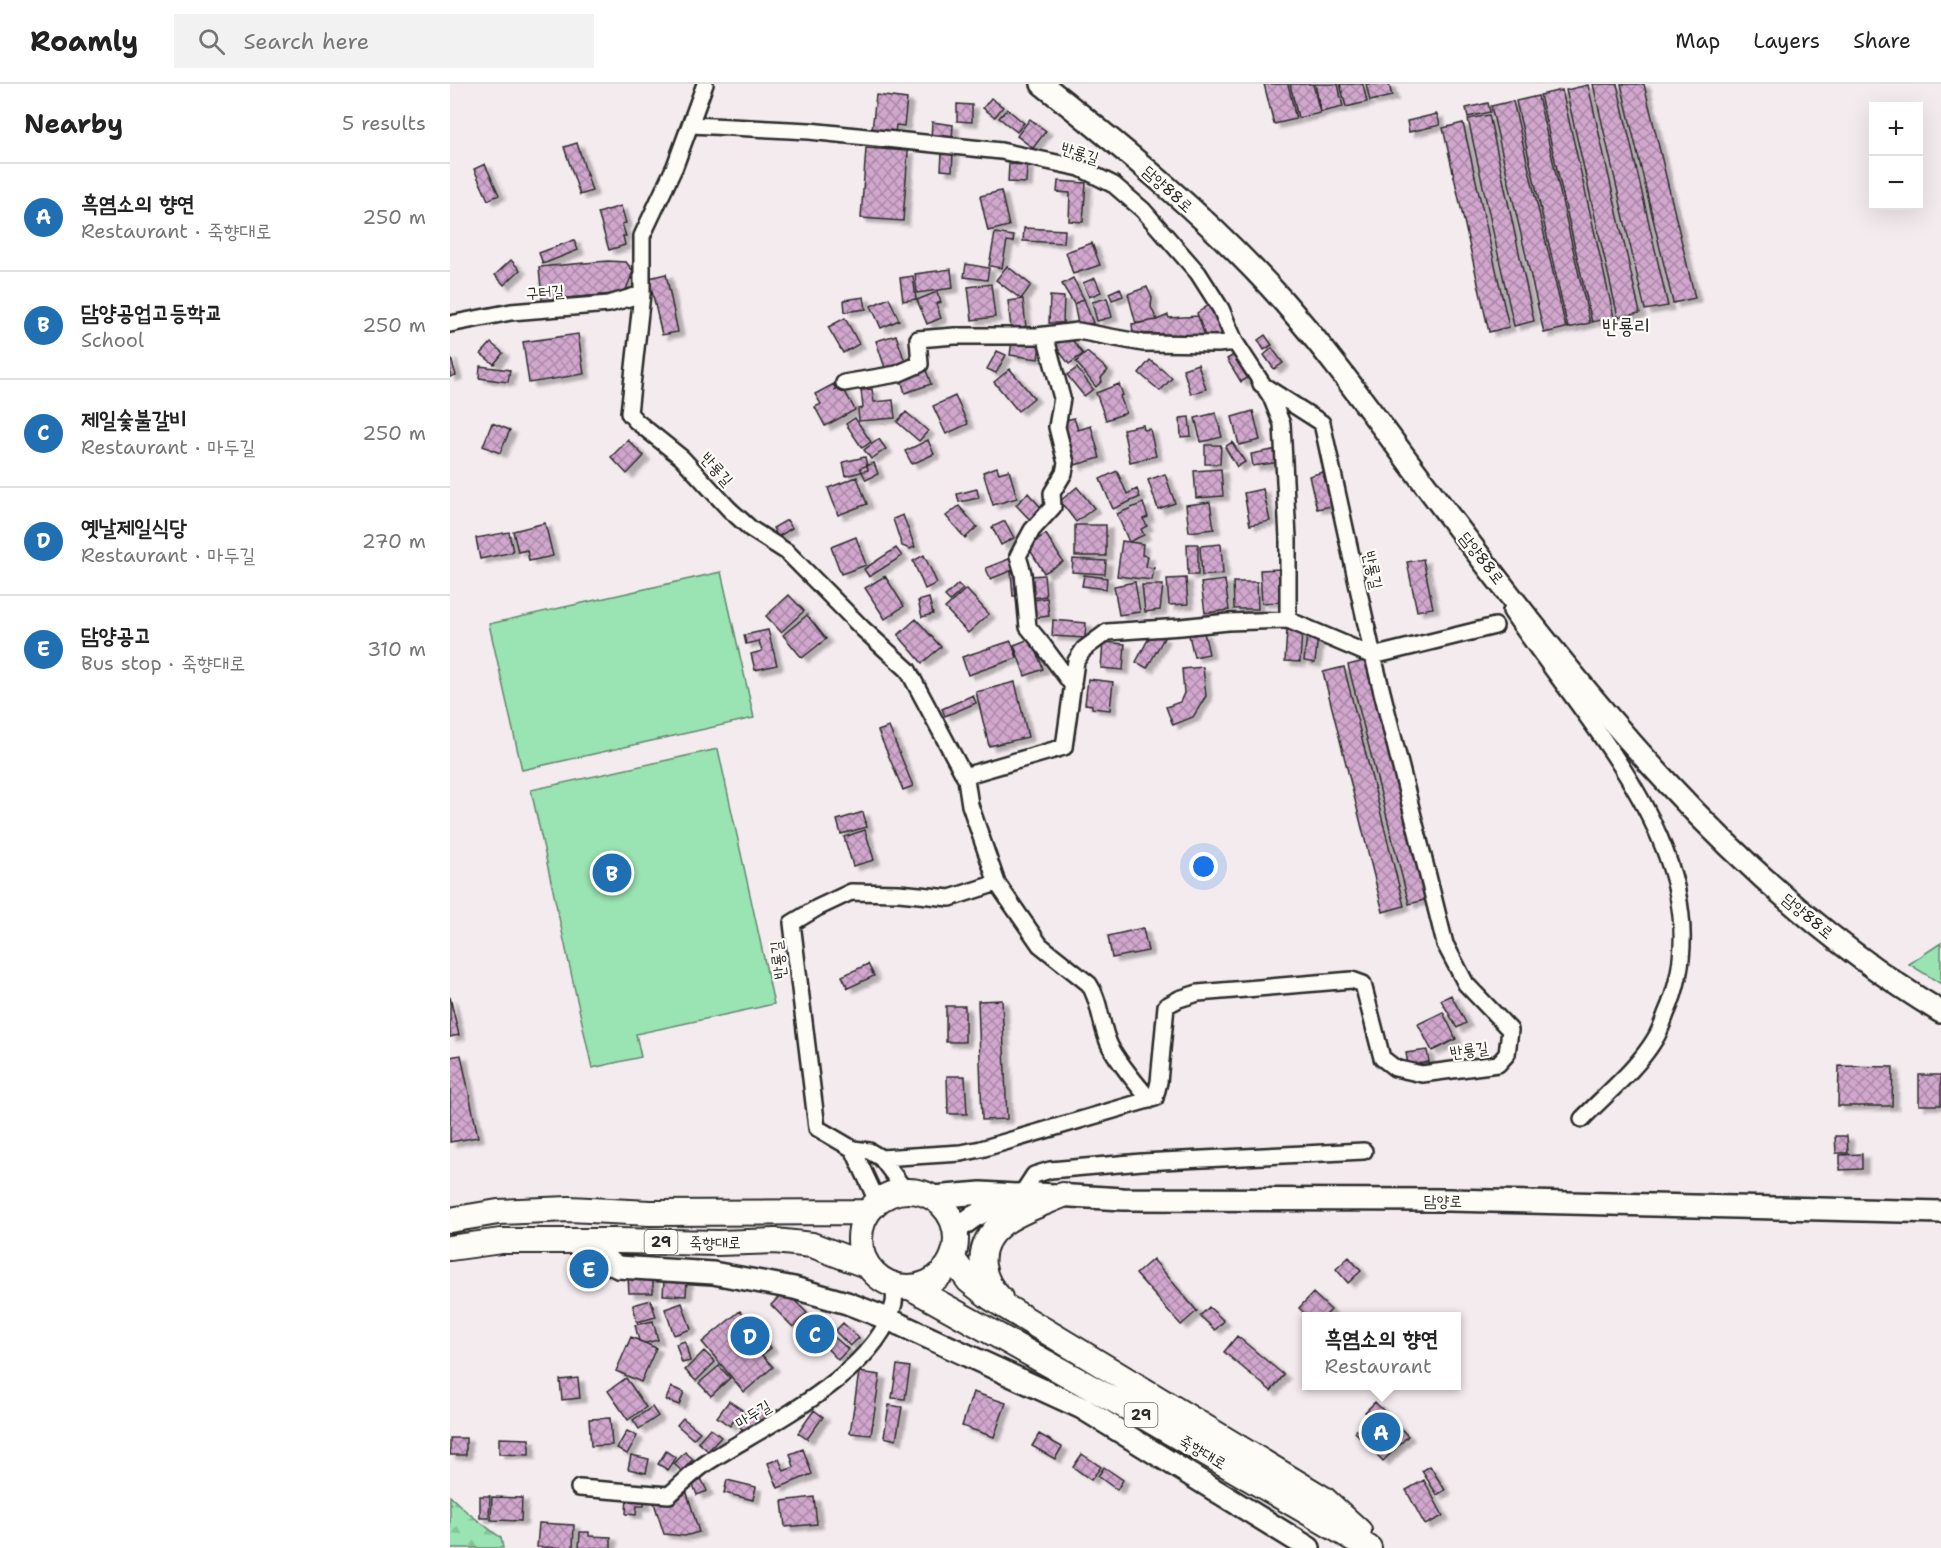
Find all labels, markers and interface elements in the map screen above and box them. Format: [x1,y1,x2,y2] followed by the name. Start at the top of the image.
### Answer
[174,14,594,68] search box
[30,22,138,60] text: Roamly
[195,25,228,58] icon: search
[243,27,369,56] text: Search here
[1675,27,1720,55] text: Map
[1753,27,1820,55] text: Layers
[1853,27,1911,55] text: Share
[1869,102,1923,210] map controls
[1869,102,1923,156] button: +
[24,106,123,141] text: Nearby
[342,110,426,136] text: 5 results
[1058,137,1102,169] street label: 반룡길
[1869,156,1923,210] button: −
[1138,161,1198,217] street label: 담양88로
[81,189,195,218] text: 흑염소의 향연
[36,204,51,230] text: A
[362,204,426,230] text: 250 m
[81,218,272,244] text: Restaurant · 죽향대로
[525,280,565,304] street label: 구터길
[81,298,223,327] text: 담양공업고등학교
[37,312,50,338] text: B
[362,312,426,338] text: 250 m
[1602,313,1650,339] district label: 반룡리
[81,327,144,353] text: School
[81,405,187,434] text: 제일숯불갈비
[37,420,50,446] text: C
[362,420,426,446] text: 250 m
[81,434,256,460] text: Restaurant · 마두길
[696,448,738,490] street label: 반룡길
[81,513,187,542] text: 옛날제일식당
[36,528,51,554] text: D
[362,528,426,554] text: 270 m
[1455,528,1509,588] street label: 담양88로
[81,542,256,568] text: Restaurant · 마두길
[1359,549,1387,591] street label: 반룡길
[81,621,152,650] text: 담양공고
[37,636,50,662] text: E
[367,636,426,662] text: 310 m
[81,650,245,676] text: Bus stop · 죽향대로
[592,850,632,896] pin: B
[1189,852,1218,881] your location
[1778,888,1838,944] street label: 담양88로
[765,939,791,980] street label: 반룡길
[1448,1037,1490,1063] street label: 반룡길
[1424,1190,1462,1212] street label: 담양로
[644,1230,678,1254] road number: 29
[689,1232,741,1253] street label: 죽향대로
[570,1246,608,1292] pin: E
[796,1312,835,1356] pin: C
[1302,1312,1461,1390] popup
[730,1314,770,1358] pin: D
[1325,1324,1438,1353] text: 흑염소의 향연
[1325,1353,1432,1379] text: Restaurant
[731,1395,775,1433] street label: 마두길
[1124,1403,1158,1427] road number: 29
[1362,1410,1400,1454] pin: A
[1176,1430,1230,1474] street label: 죽향대로

